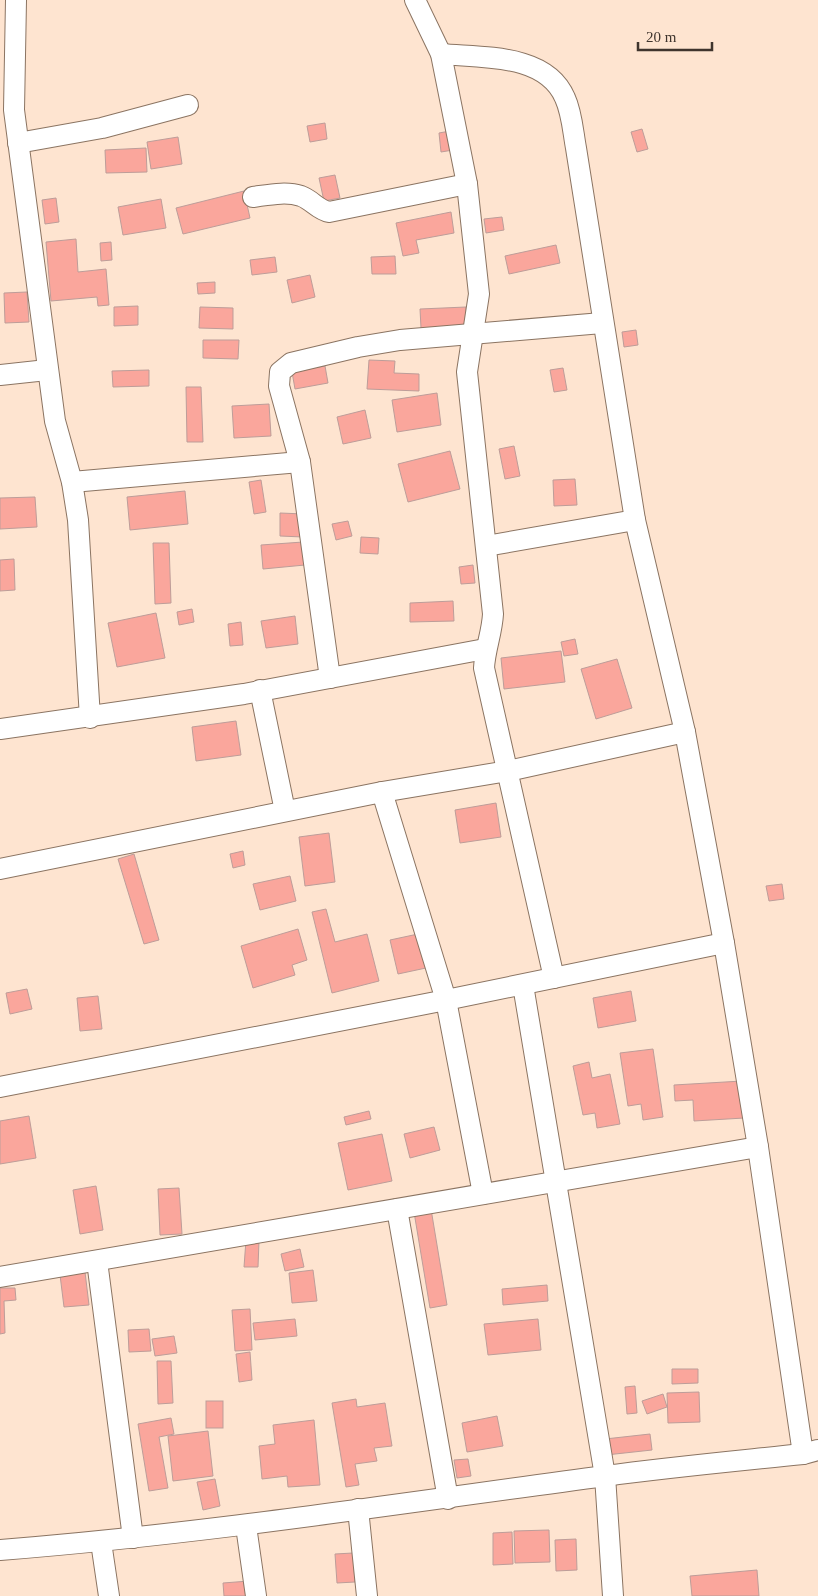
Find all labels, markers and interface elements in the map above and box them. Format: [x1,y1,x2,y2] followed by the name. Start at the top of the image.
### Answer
[638,20,712,52] scale bar
[646,29,677,45] text: 20 m

